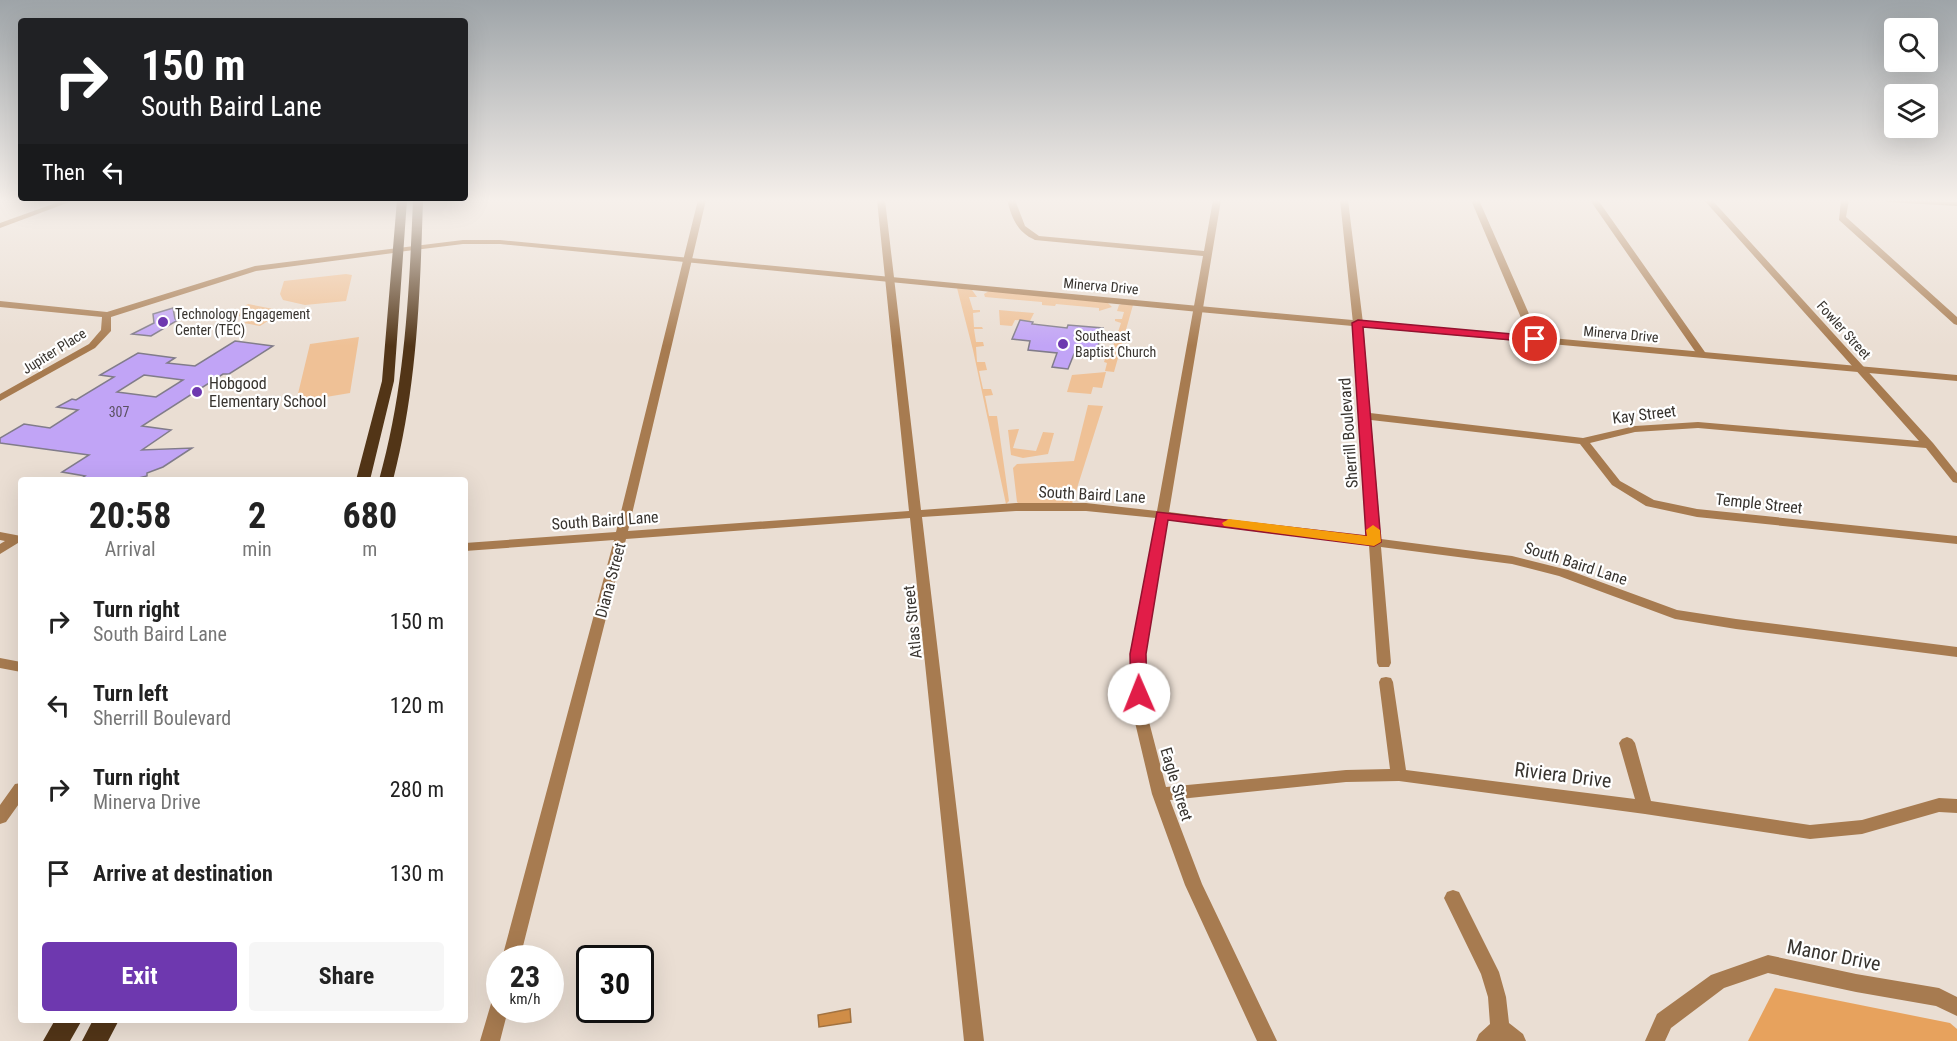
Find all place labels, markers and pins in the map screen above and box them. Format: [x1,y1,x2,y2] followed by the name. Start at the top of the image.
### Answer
[175,306,310,339] place label: Technology Engagement Center (TEC)
[1509,313,1560,364] pin
[156,315,170,329] marker: Technology Engagement Center (TEC)
[1075,328,1156,360] place label: Southeast Baptist Church
[1056,337,1070,351] marker: Southeast Baptist Church
[209,374,326,411] place label: Hobgood Elementary School
[190,385,204,399] marker: Hobgood Elementary School

